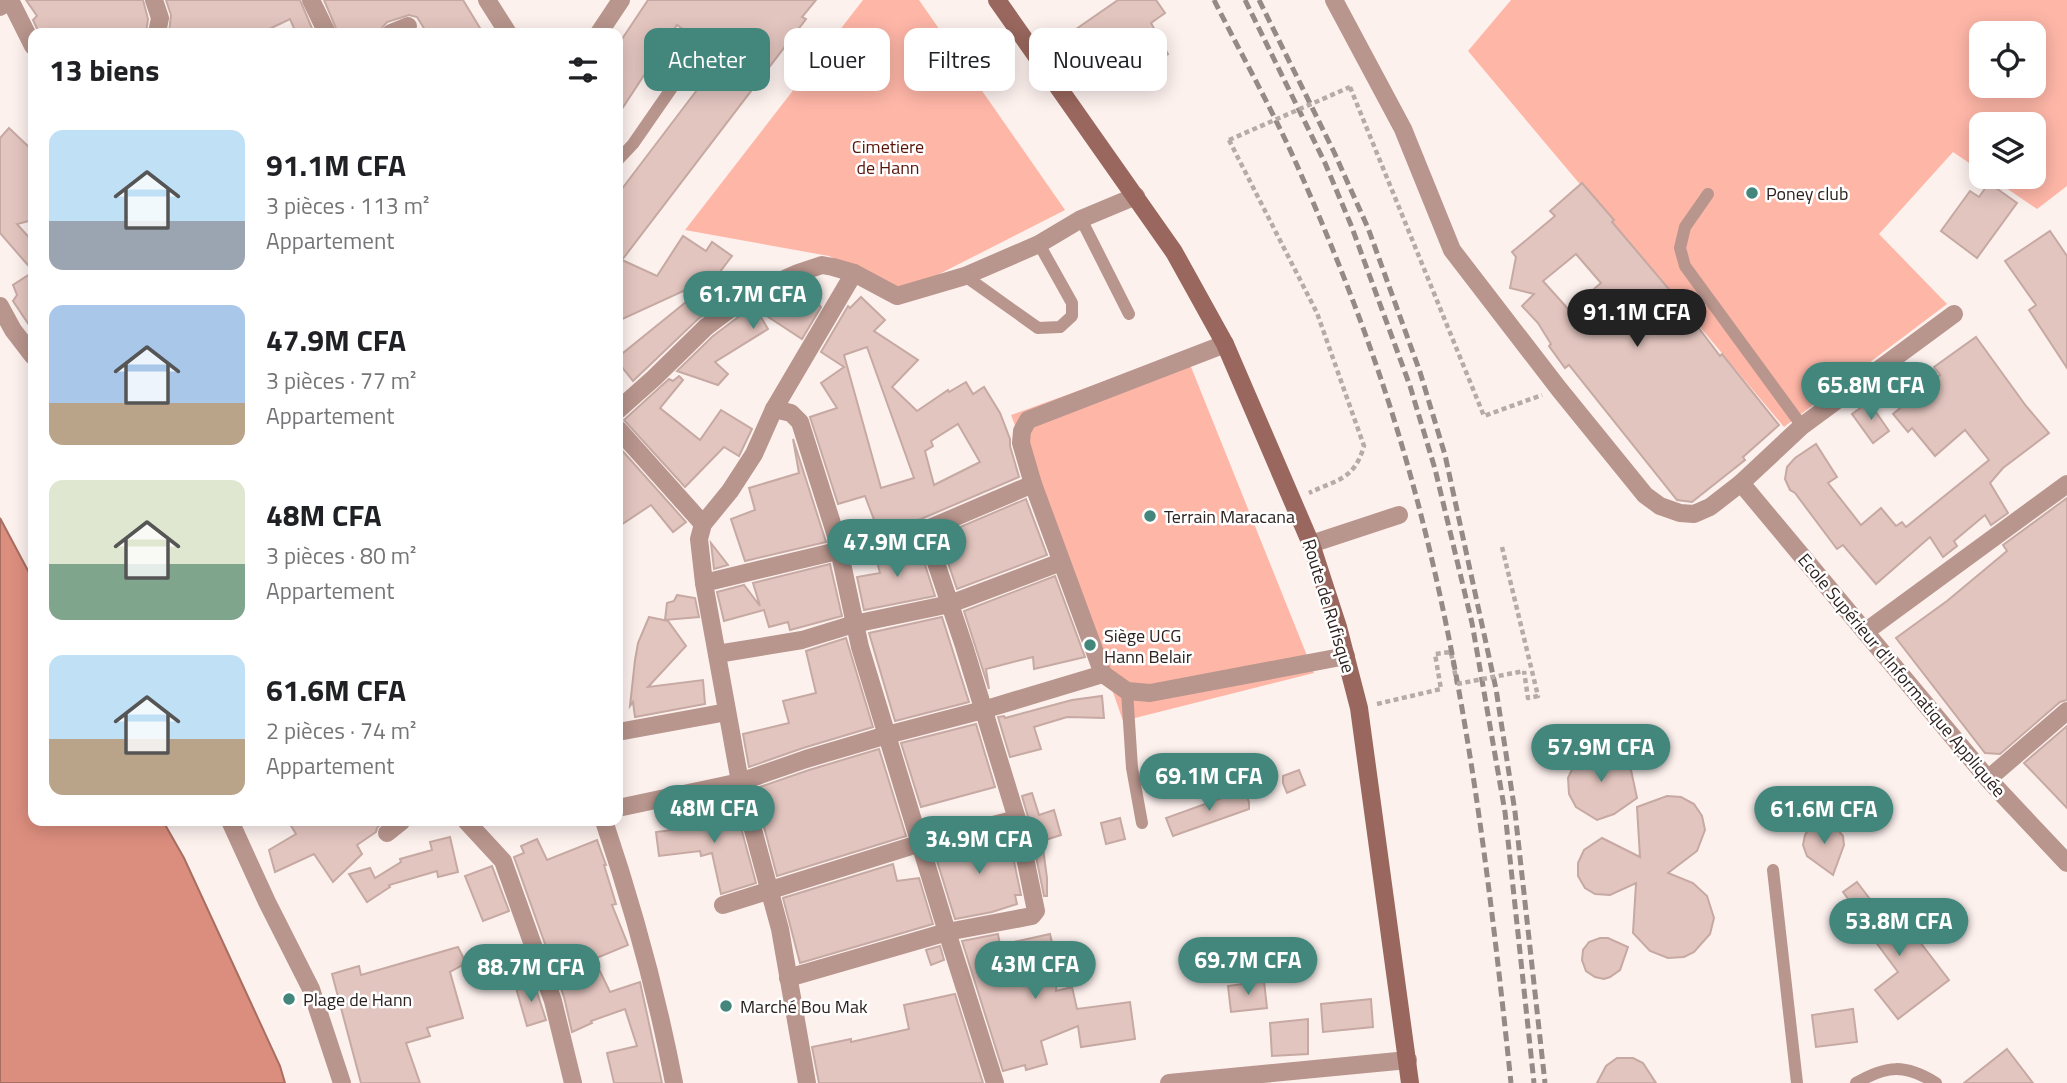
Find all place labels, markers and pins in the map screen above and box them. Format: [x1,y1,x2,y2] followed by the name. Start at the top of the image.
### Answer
[1766,180,1848,207] place label: Poney club
[1744,185,1760,201] marker: Poney club
[673,272,833,331] pin: 61.7M CFA
[1557,290,1717,349] pin: 91.1M CFA
[1791,362,1951,422] pin: 65.8M CFA
[1164,503,1295,530] place label: Terrain Maracana
[1142,508,1158,524] marker: Terrain Maracana
[817,520,977,579] pin: 47.9M CFA
[1104,622,1192,670] place label: Siège UCG Hann Belair
[1082,637,1098,653] marker: Siège UCG Hann Belair
[1521,724,1681,784] pin: 57.9M CFA
[1129,754,1289,813] pin: 69.1M CFA
[649,786,779,845] pin: 48M CFA
[1744,786,1904,846] pin: 61.6M CFA
[899,816,1059,876] pin: 34.9M CFA
[1819,898,1979,958] pin: 53.8M CFA
[1168,937,1328,997] pin: 69.7M CFA
[970,942,1100,1001] pin: 43M CFA
[451,944,611,1004] pin: 88.7M CFA
[303,986,412,1013] place label: Plage de Hann
[281,991,297,1007] marker: Plage de Hann
[740,993,868,1020] place label: Marché Bou Mak
[718,998,734,1014] marker: Marché Bou Mak

